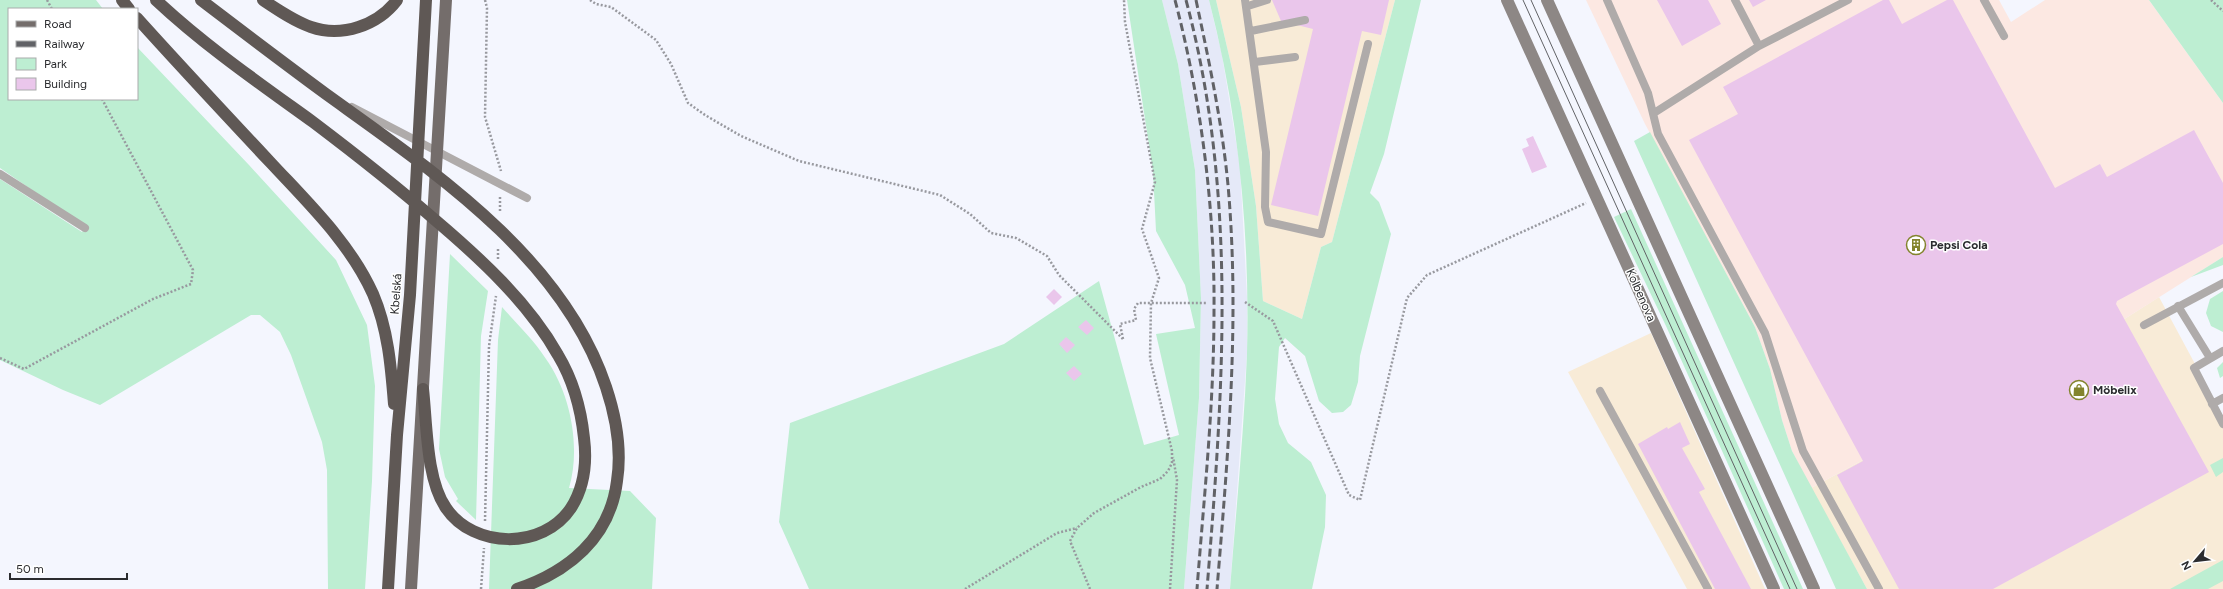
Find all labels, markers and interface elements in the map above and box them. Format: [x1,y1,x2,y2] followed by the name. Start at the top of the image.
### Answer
[8,8,138,100] legend
[44,17,72,31] text: Road
[44,37,85,51] text: Railway
[44,57,67,71] text: Park
[44,77,87,91] text: Building
[1905,234,1927,256] building icon: Pepsi Cola
[1930,238,1988,252] place label: Pepsi Cola
[1623,267,1659,323] street label: Kolbenova
[388,273,404,315] street label: Kbelská
[2068,379,2090,401] shop icon: Möbelix
[2093,383,2137,397] place label: Möbelix
[2175,541,2215,581] north arrow
[10,555,127,581] scale bar
[2179,559,2194,572] text: N
[16,562,44,576] text: 50 m

